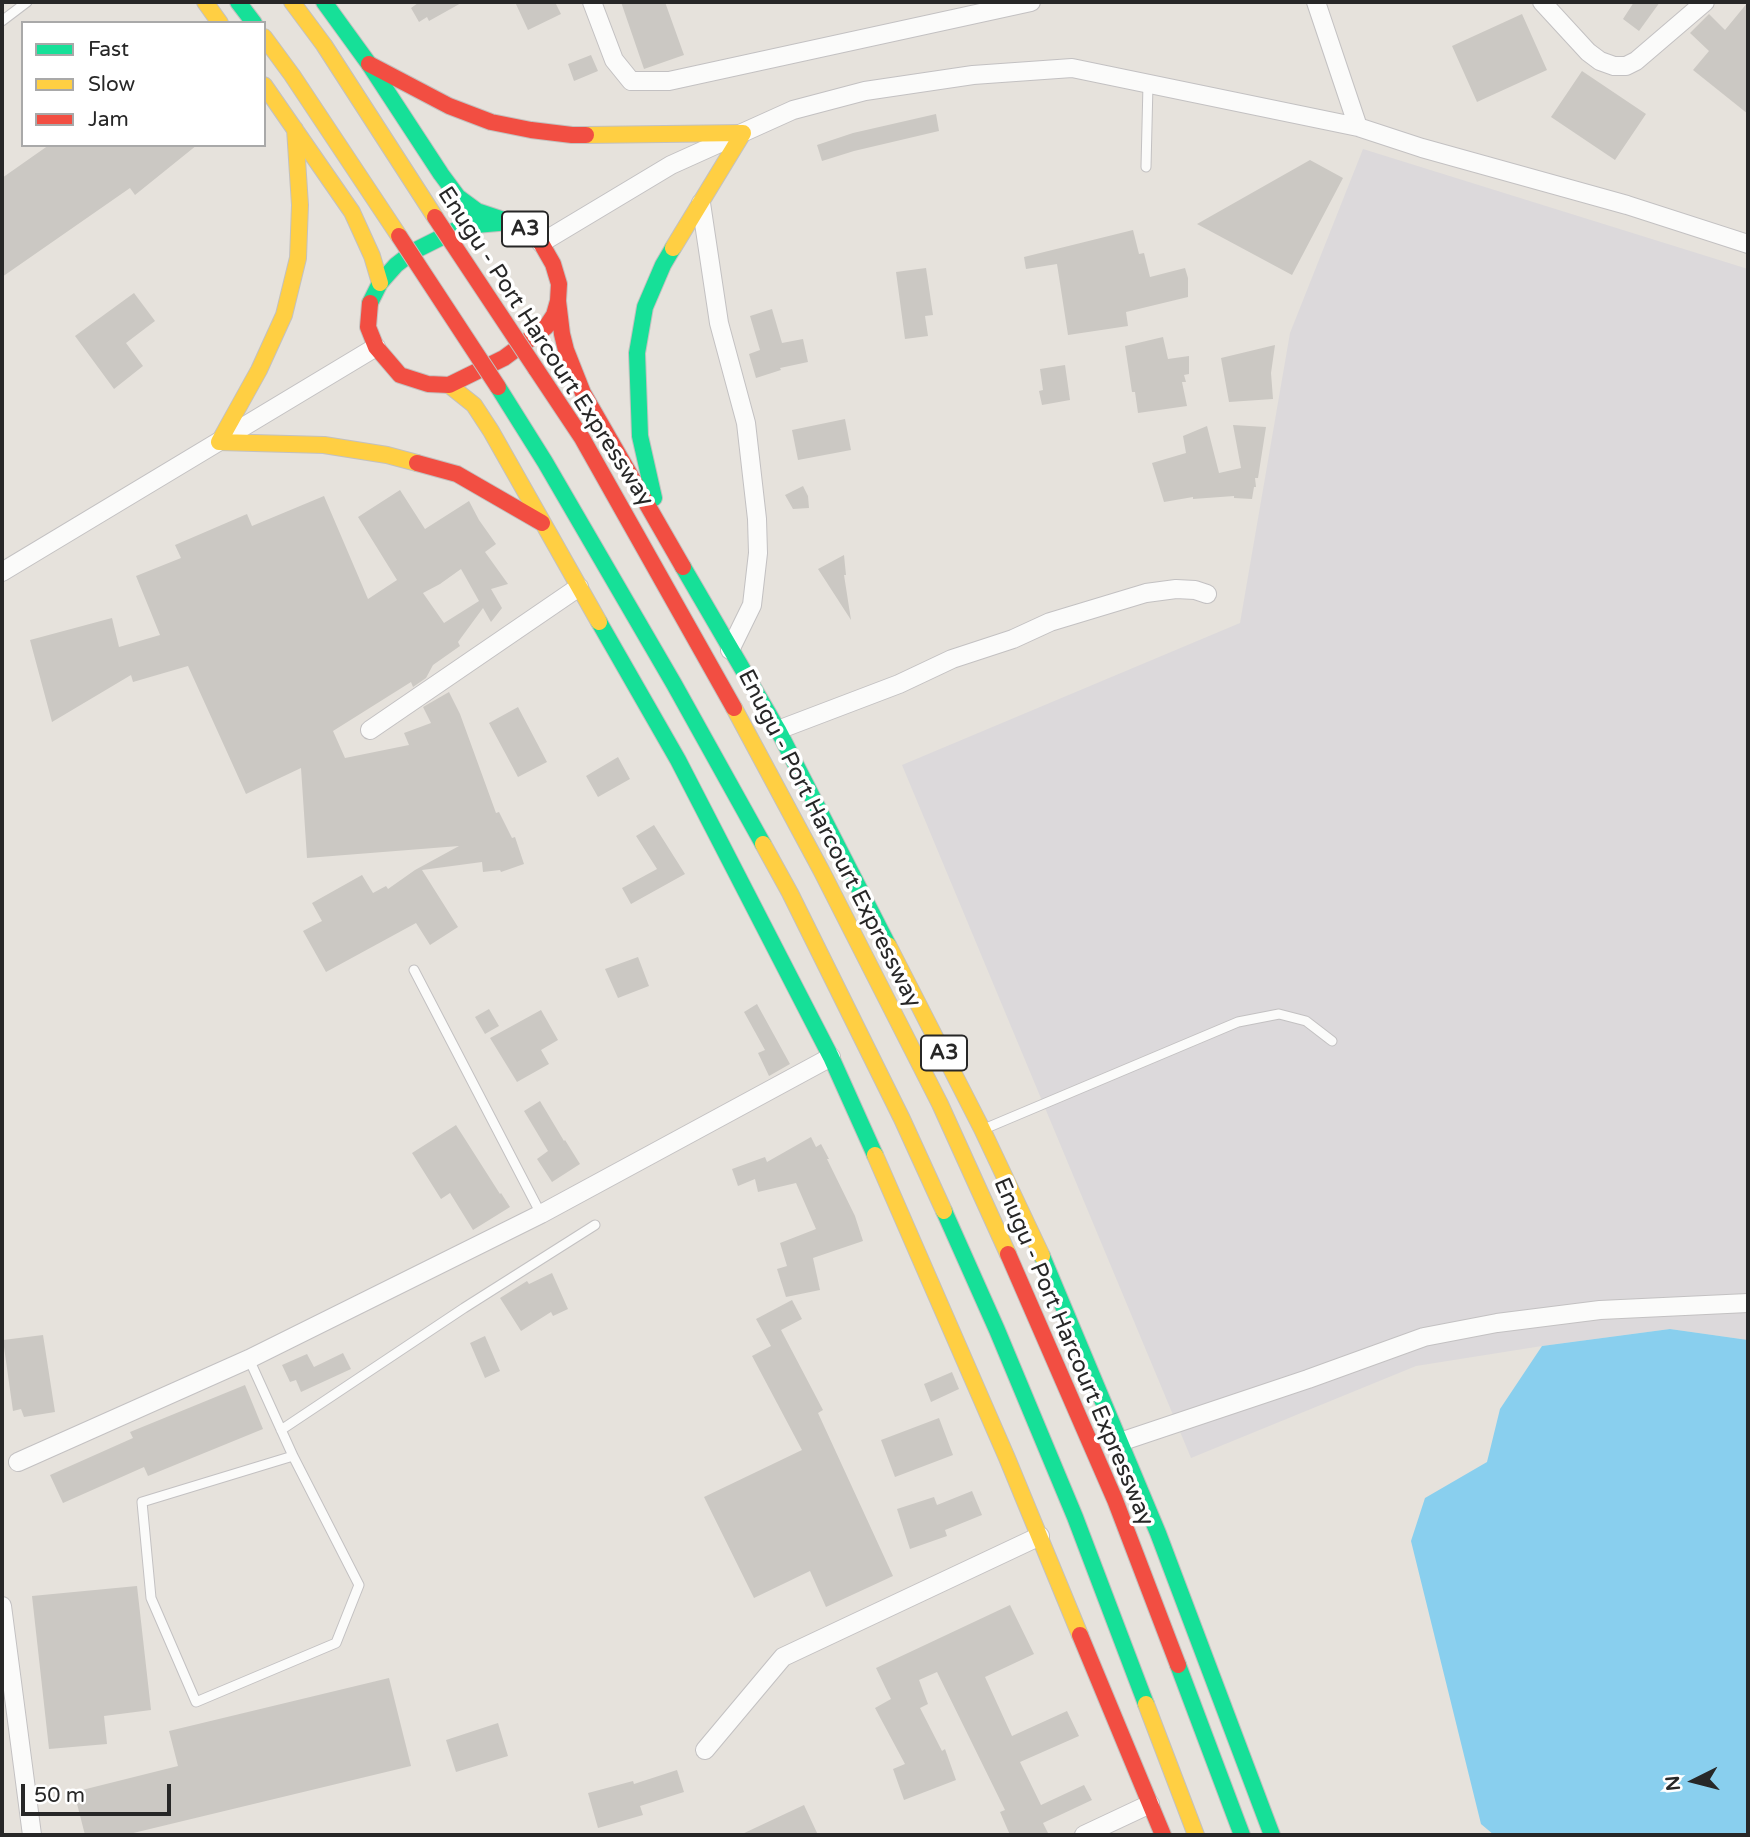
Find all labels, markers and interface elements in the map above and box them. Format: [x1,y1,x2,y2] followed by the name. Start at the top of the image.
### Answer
[21,21,266,147] legend
[88,37,129,62] text: Fast
[88,72,135,97] text: Slow
[88,107,129,132] text: Jam
[431,182,659,512] street label: Enugu - Port Harcourt Expressway
[502,212,548,246] road number: A3
[731,665,927,1013] street label: Enugu - Port Harcourt Expressway
[921,1036,967,1070] road number: A3
[987,1174,1159,1530] street label: Enugu - Port Harcourt Expressway
[1659,1746,1729,1816] north arrow
[24,1770,175,1814] scale bar
[1661,1774,1685,1792] text: N
[34,1783,85,1808] text: 50 m

